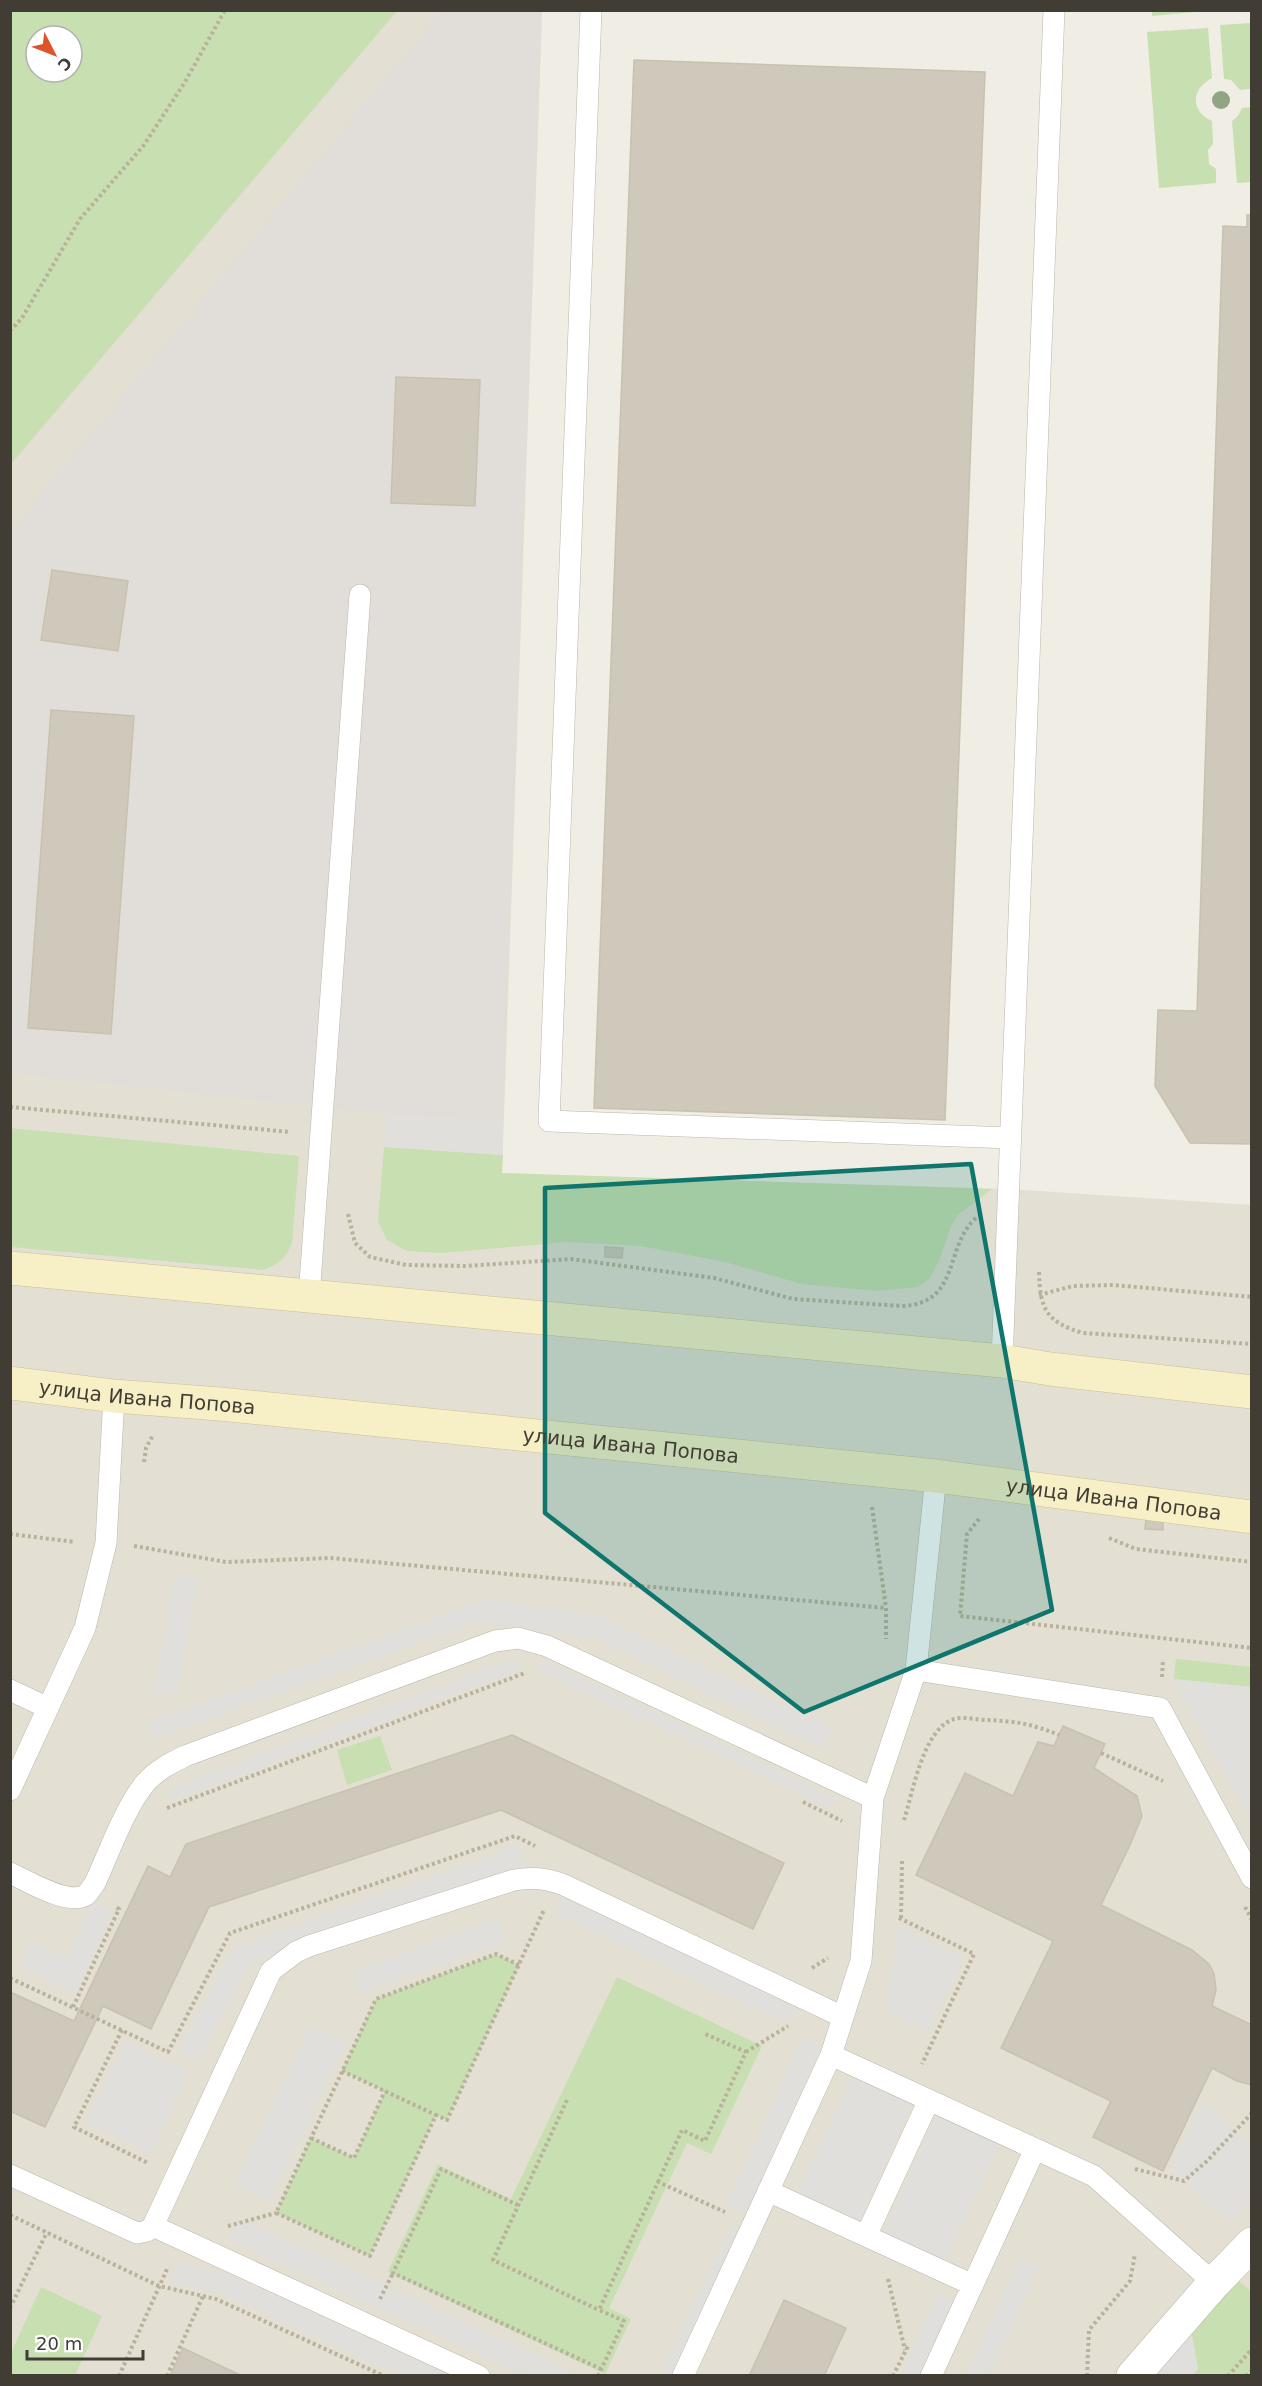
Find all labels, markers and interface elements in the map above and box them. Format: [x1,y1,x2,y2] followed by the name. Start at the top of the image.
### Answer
[24,24,84,84] north arrow
[54,53,76,74] text: С
[38,1375,257,1419] street label: улица Ивана Попова
[522,1422,740,1468] street label: улица Ивана Попова
[1004,1473,1223,1525] street label: улица Ивана Попова
[27,2323,142,2361] scale bar
[36,2333,82,2354] text: 20 m

